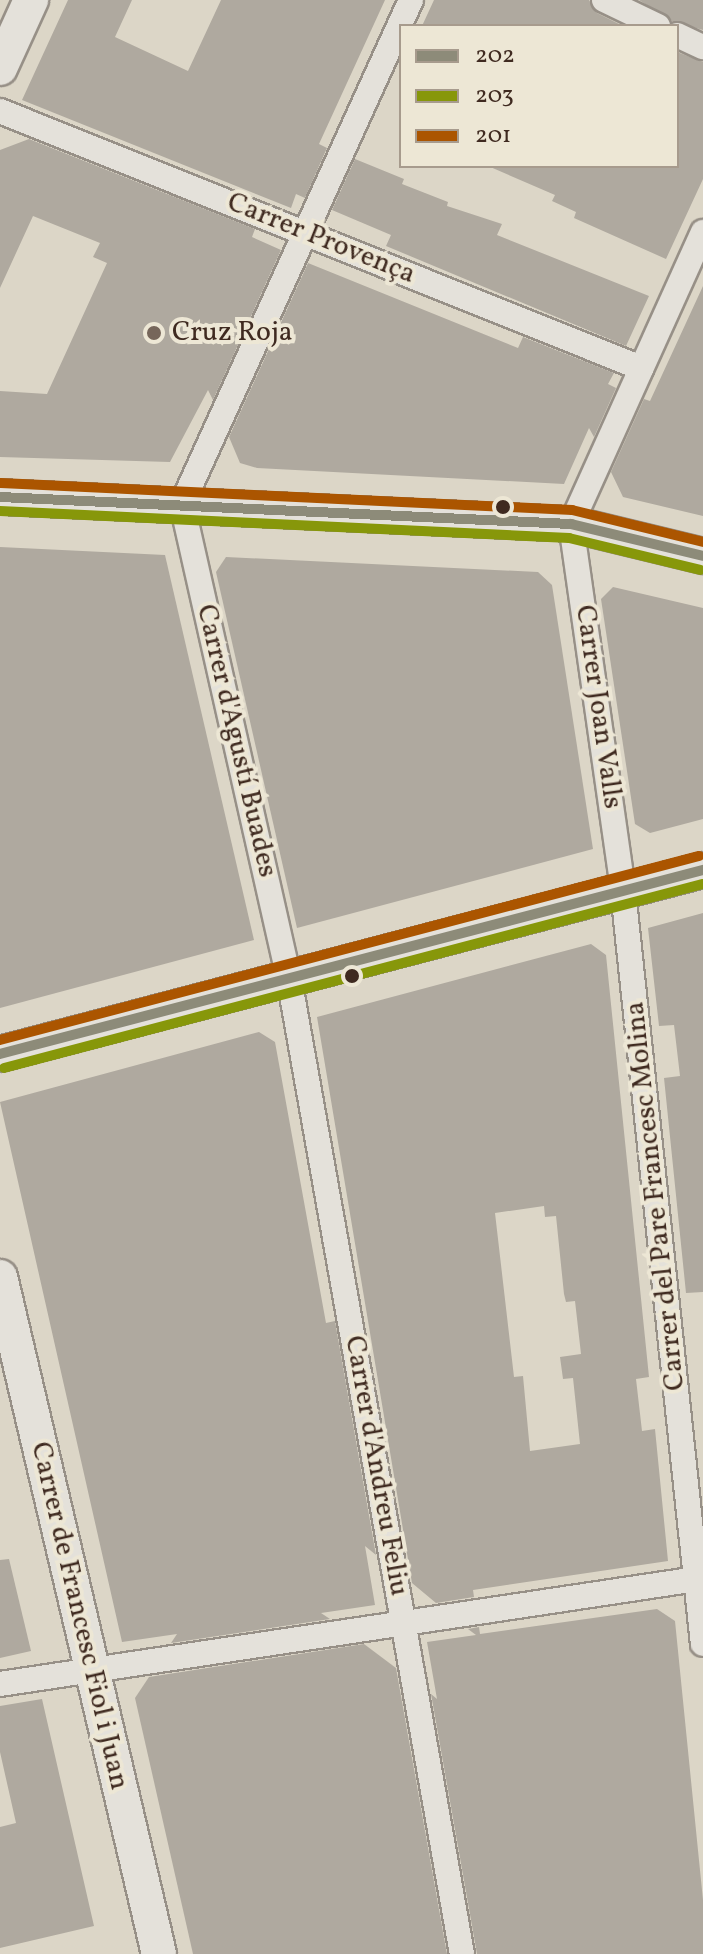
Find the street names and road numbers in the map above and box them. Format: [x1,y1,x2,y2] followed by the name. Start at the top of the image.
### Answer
[222,186,420,292] street label: Carrer Provença
[188,601,284,881] street label: Carrer d'Agustí Buades
[567,603,629,811] street label: Carrer Joan Valls
[619,1000,693,1392] street label: Carrer del Pare Francesc Molina
[337,1333,415,1599] street label: Carrer d'Andreu Feliu
[23,1439,135,1793] street label: Carrer de Francesc Fiol i Juan

